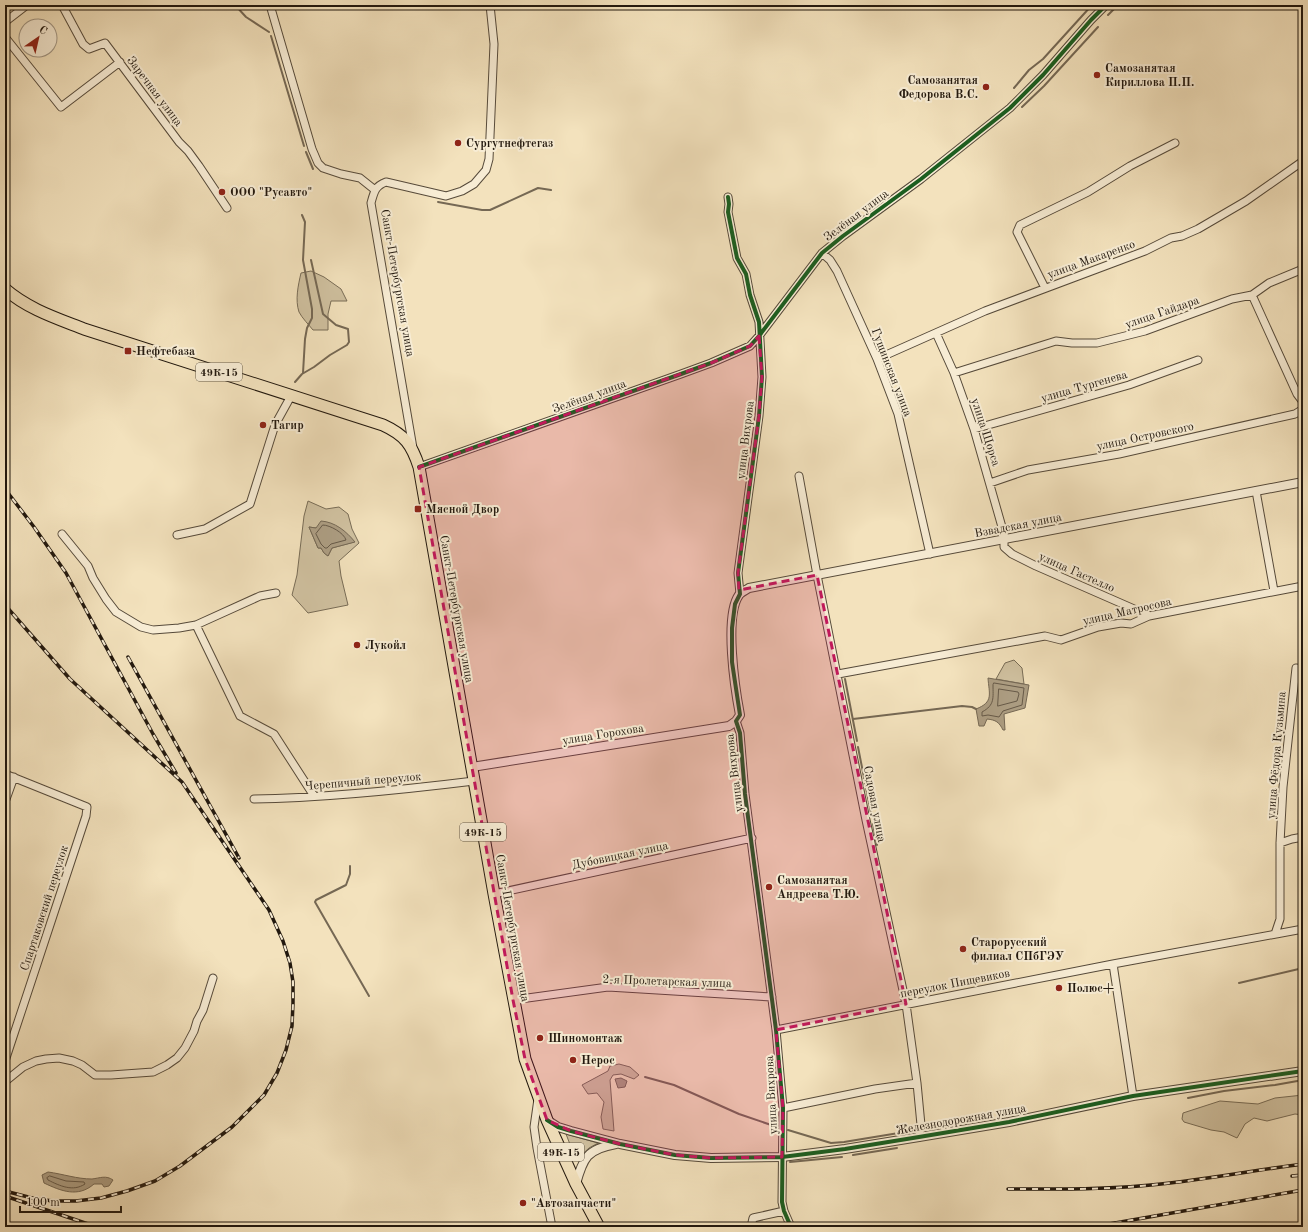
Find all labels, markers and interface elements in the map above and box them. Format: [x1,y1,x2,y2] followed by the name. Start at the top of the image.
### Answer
[18,18,58,58] north arrow
[37,24,49,38] text: С
[124,54,184,129] street label: Заречная улица
[1105,63,1194,89] place label: Самозанятая Кириллова П.П.
[1092,70,1102,80] marker: Самозанятая Кириллова П.П.
[899,75,978,101] place label: Самозанятая Федорова В.С.
[981,82,991,92] marker: Самозанятая Федорова В.С.
[453,138,463,148] marker: Сургутнефтегаз
[466,138,553,150] place label: Сургутнефтегаз
[217,187,227,197] marker: ООО "Русавто"
[230,187,312,199] place label: ООО "Русавто"
[822,188,891,244] street label: Зелёная улица
[378,208,416,358] street label: Санкт-Петербургская улица
[1046,239,1137,281] street label: улица Макаренко
[1124,295,1201,331] street label: улица Гайдара
[869,326,913,418] street label: Гущинская улица
[123,346,133,356] marker: Нефтебаза
[136,346,195,358] place label: Нефтебаза
[196,363,242,381] road number: 49К-15
[1040,369,1129,405] street label: улица Тургенева
[551,378,628,416] street label: Зелёная улица
[968,397,1002,468] street label: улица Щорса
[735,400,757,480] street label: улица Вихрова
[258,420,268,430] marker: Тагир
[271,420,304,432] place label: Тагир
[1096,421,1195,453] street label: улица Островского
[413,504,423,514] marker: Мясной Двор
[426,504,499,516] place label: Мясной Двор
[974,512,1063,540] street label: Взвадская улица
[437,534,475,684] street label: Санкт-Петербургская улица
[1037,551,1116,595] street label: улица Гастелло
[1082,596,1173,628] street label: улица Матросова
[352,640,362,650] marker: Лукойл
[365,640,406,652] place label: Лукойл
[1265,691,1289,819] street label: улица Фёдора Кузьмина
[562,723,645,747] street label: улица Горохова
[724,733,746,813] street label: улица Вихрова
[861,765,887,844] street label: Садовая улица
[304,771,422,793] street label: Черепичный переулок
[460,823,506,841] road number: 49К-15
[571,840,670,872] street label: Дубовицкая улица
[19,844,71,973] street label: Спартаковский переулок
[493,853,531,1003] street label: Санкт-Петербургская улица
[777,875,859,901] place label: Самозанятая Андреева Т.Ю.
[764,882,774,892] marker: Самозанятая Андреева Т.Ю.
[971,937,1065,963] place label: Старорусский филиал СПбГЭУ
[958,944,968,954] marker: Старорусский филиал СПбГЭУ
[899,967,1011,1001] street label: переулок Пищевиков
[602,974,732,990] street label: 2-я Пролетарская улица
[1054,983,1064,993] marker: Полюс+
[1067,983,1114,995] place label: Полюс+
[535,1033,545,1043] marker: Шиномонтаж
[548,1033,623,1045] place label: Шиномонтаж
[568,1055,578,1065] marker: Нерос
[581,1055,615,1067] place label: Нерос
[764,1055,780,1135] street label: улица Вихрова
[895,1103,1027,1137] street label: Железнодорожная улица
[538,1143,584,1161] road number: 49К-15
[20,1188,121,1214] scale bar
[26,1197,60,1209] text: 100 m
[518,1198,528,1208] marker: "Автозапчасти"
[531,1198,616,1210] place label: "Автозапчасти"

